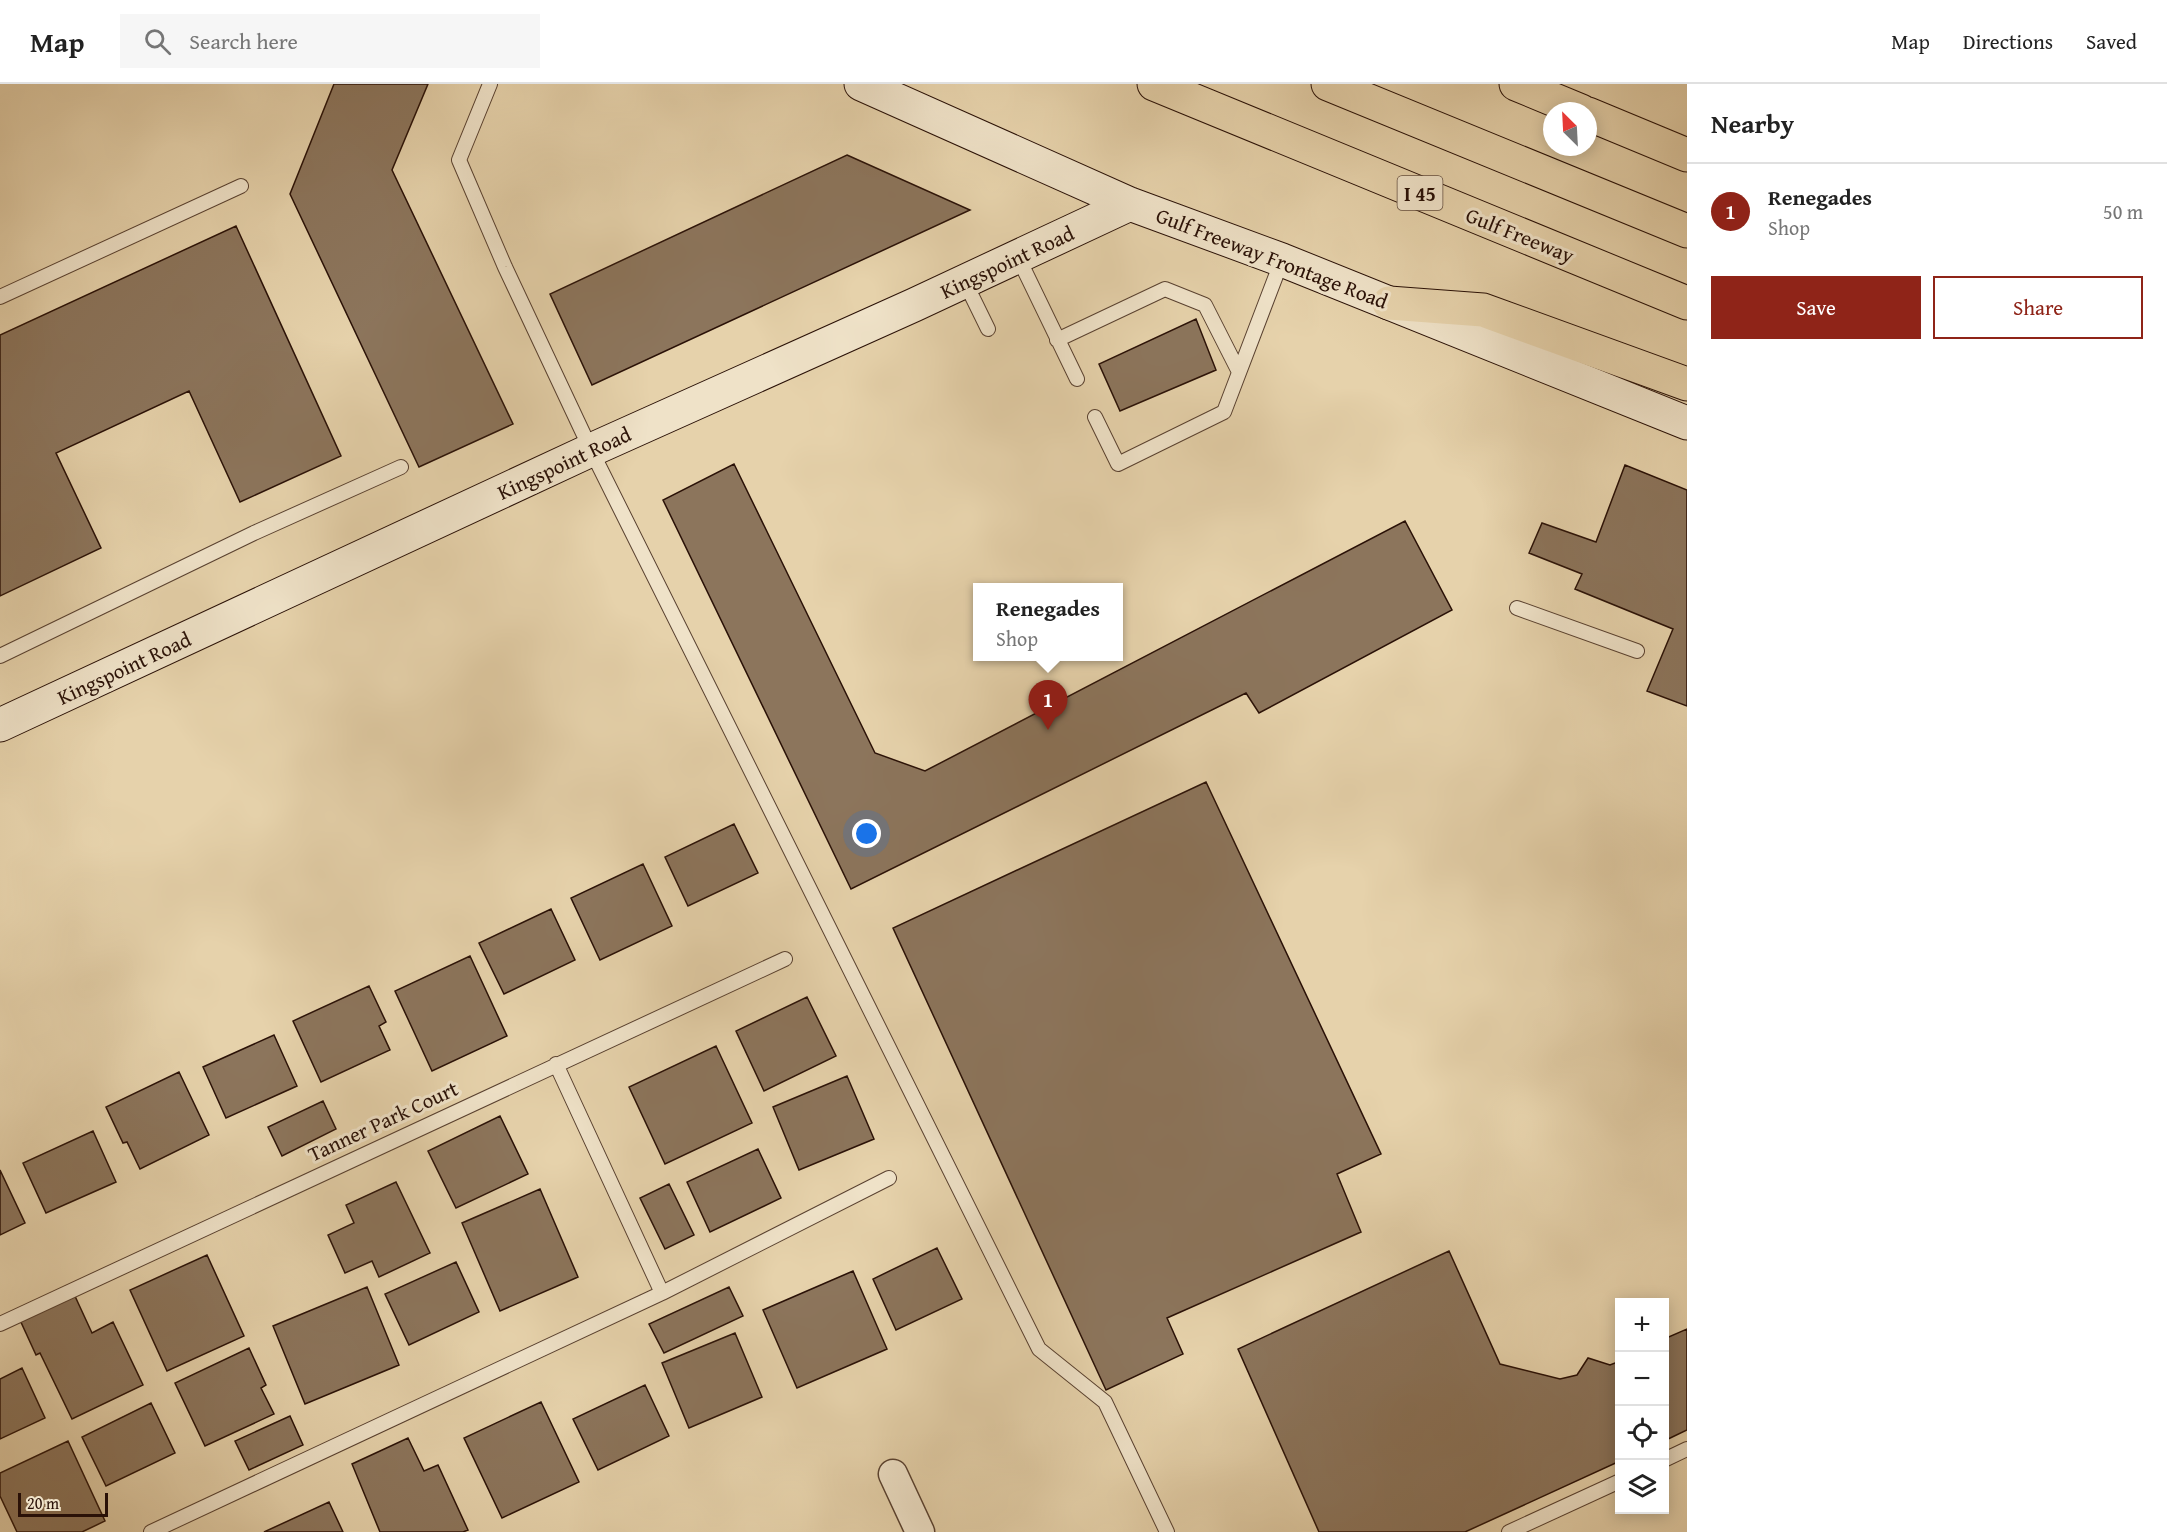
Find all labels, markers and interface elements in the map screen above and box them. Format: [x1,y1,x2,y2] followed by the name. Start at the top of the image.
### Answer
[120,14,540,68] search box
[30,21,84,62] text: Map
[141,25,174,58] icon: search
[189,25,298,57] text: Search here
[1891,26,1930,57] text: Map
[1963,26,2053,57] text: Directions
[2086,26,2137,57] text: Saved
[1543,102,1597,156] north arrow
[1711,104,1794,143] text: Nearby
[1398,176,1442,210] road number: I 45
[1768,181,1872,213] text: Renegades
[1725,197,1736,226] text: 1
[2103,197,2143,226] text: 50 m
[1152,199,1393,317] street label: Gulf Freeway Frontage Road
[1461,199,1579,271] street label: Gulf Freeway
[1768,213,1810,242] text: Shop
[935,217,1080,307] street label: Kingspoint Road
[1711,276,1921,339] button: Save
[1933,276,2143,339] button: Share
[492,418,637,508] street label: Kingspoint Road
[973,583,1123,661] popup
[996,592,1100,624] text: Renegades
[52,623,197,713] street label: Kingspoint Road
[996,624,1038,653] text: Shop
[1028,680,1068,730] pin: 1
[852,819,881,848] your location
[303,1072,464,1169] street label: Tanner Park Court
[1615,1298,1669,1514] map controls
[1615,1298,1669,1352] button: +
[1615,1352,1669,1406] button: −
[1615,1406,1669,1460] button: locate
[1615,1460,1669,1514] button: layers
[18,1490,108,1518] scale bar
[27,1491,59,1515] text: 20 m

